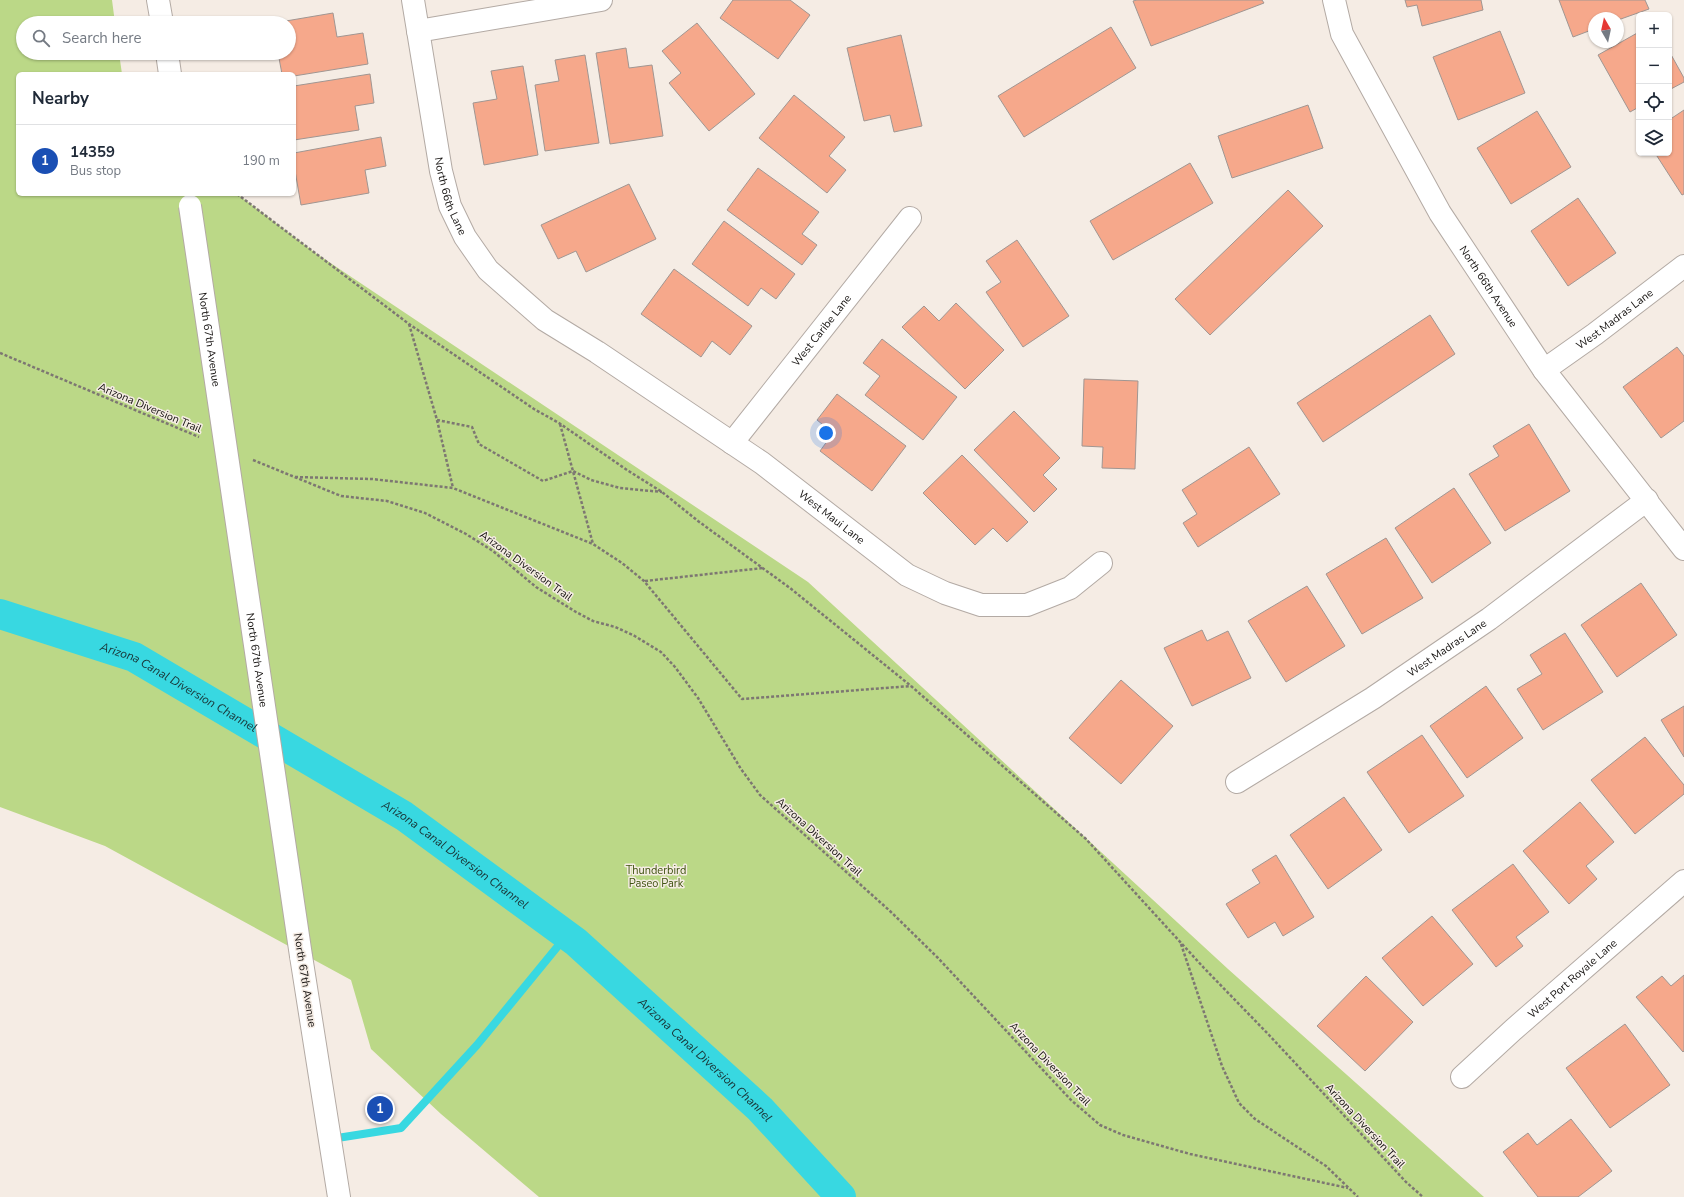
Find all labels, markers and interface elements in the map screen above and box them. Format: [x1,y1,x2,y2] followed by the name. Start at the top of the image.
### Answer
[1588,12,1624,48] north arrow
[1636,12,1672,156] map controls
[1636,12,1672,48] button: +
[16,16,296,60] search box
[30,27,52,49] icon: search
[62,28,142,48] text: Search here
[1636,48,1672,84] button: −
[1636,84,1672,120] button: locate
[32,87,89,110] text: Nearby
[1636,120,1672,156] button: layers
[70,142,115,162] text: 14359
[41,152,49,170] text: 1
[242,152,280,170] text: 190 m
[431,156,470,238] street label: North 66th Lane
[70,162,121,180] text: Bus stop
[1456,243,1521,330] street label: North 66th Avenue
[1573,285,1656,353] street label: West Madras Lane
[195,291,224,388] street label: North 67th Avenue
[788,291,855,369] street label: West Caribe Lane
[96,379,205,437] street label: Arizona Diversion Trail
[816,423,836,443] your location
[796,487,868,547] street label: West Maui Lane
[477,527,576,605] street label: Arizona Diversion Trail
[243,612,272,708] street label: North 67th Avenue
[1404,615,1489,680] street label: West Madras Lane
[97,638,261,736] water label: Arizona Canal Diversion Channel
[773,794,866,880] street label: Arizona Diversion Trail
[378,796,532,913] water label: Arizona Canal Diversion Channel
[626,863,686,891] park label: Thunderbird Paseo Park
[290,932,320,1028] street label: North 67th Avenue
[1525,935,1620,1021] street label: West Port Royale Lane
[634,993,776,1126] water label: Arizona Canal Diversion Channel
[1006,1019,1094,1110] street label: Arizona Diversion Trail
[1322,1080,1409,1172] street label: Arizona Diversion Trail
[367,1094,393,1124] pin: 1

